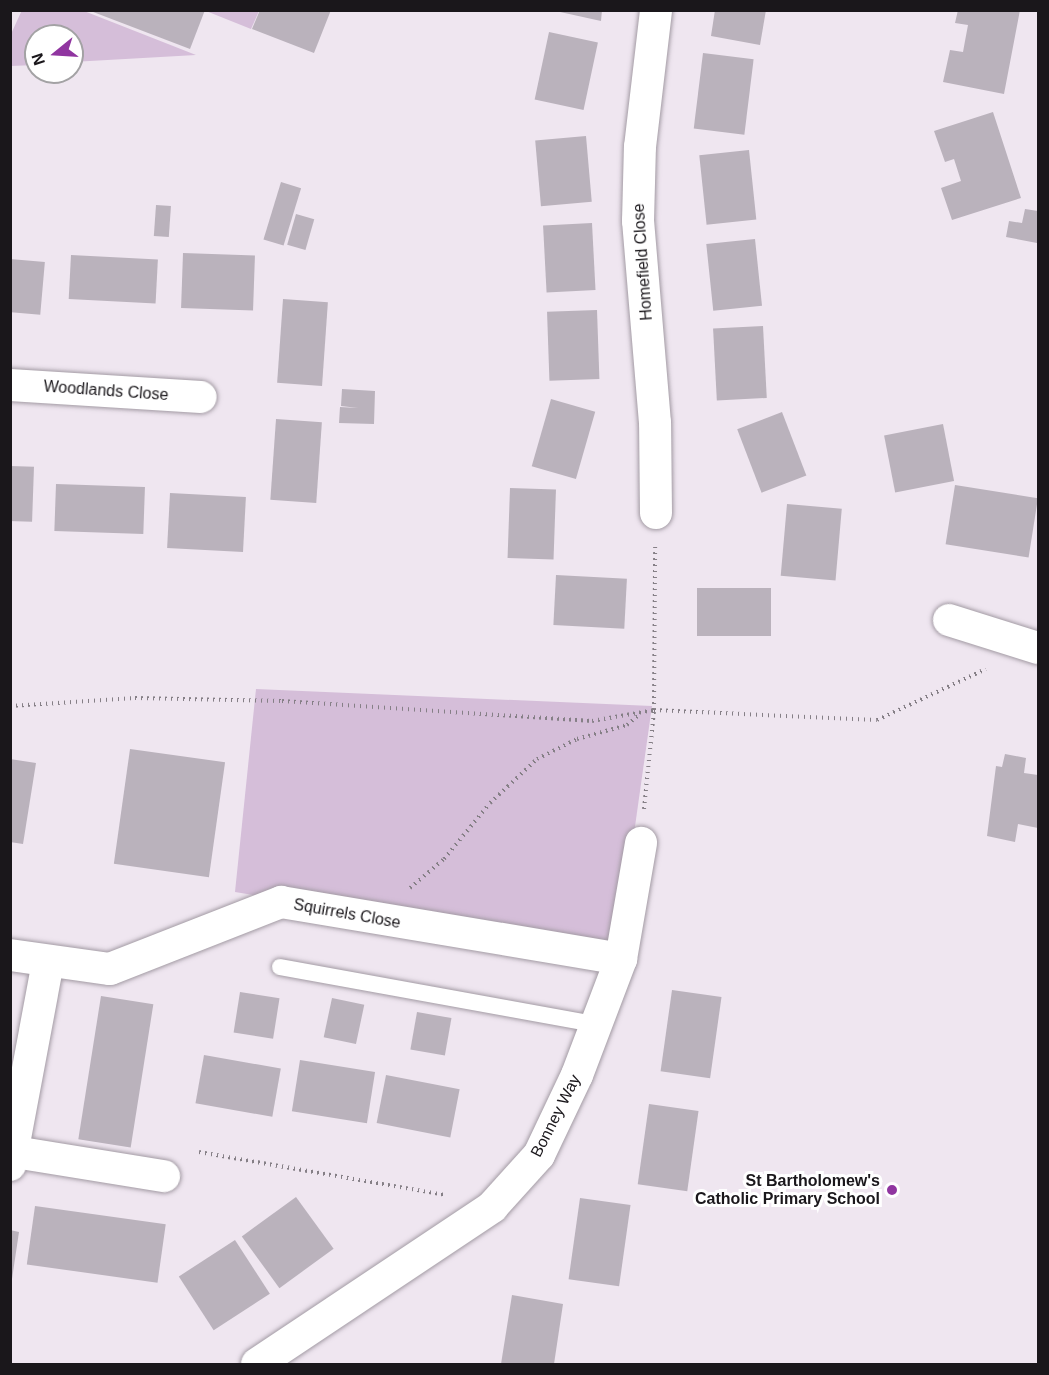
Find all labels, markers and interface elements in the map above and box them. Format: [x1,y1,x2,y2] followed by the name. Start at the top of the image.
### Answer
[24,24,84,84] north arrow
[28,51,48,67] text: N
[629,203,657,321] street label: Homefield Close
[43,377,169,405] street label: Woodlands Close
[292,895,402,933] street label: Squirrels Close
[527,1071,585,1161] street label: Bonney Way
[695,1171,880,1209] place label: St Bartholomew's Catholic Primary School
[885,1183,899,1197] marker: St Bartholomew's Catholic Primary School

